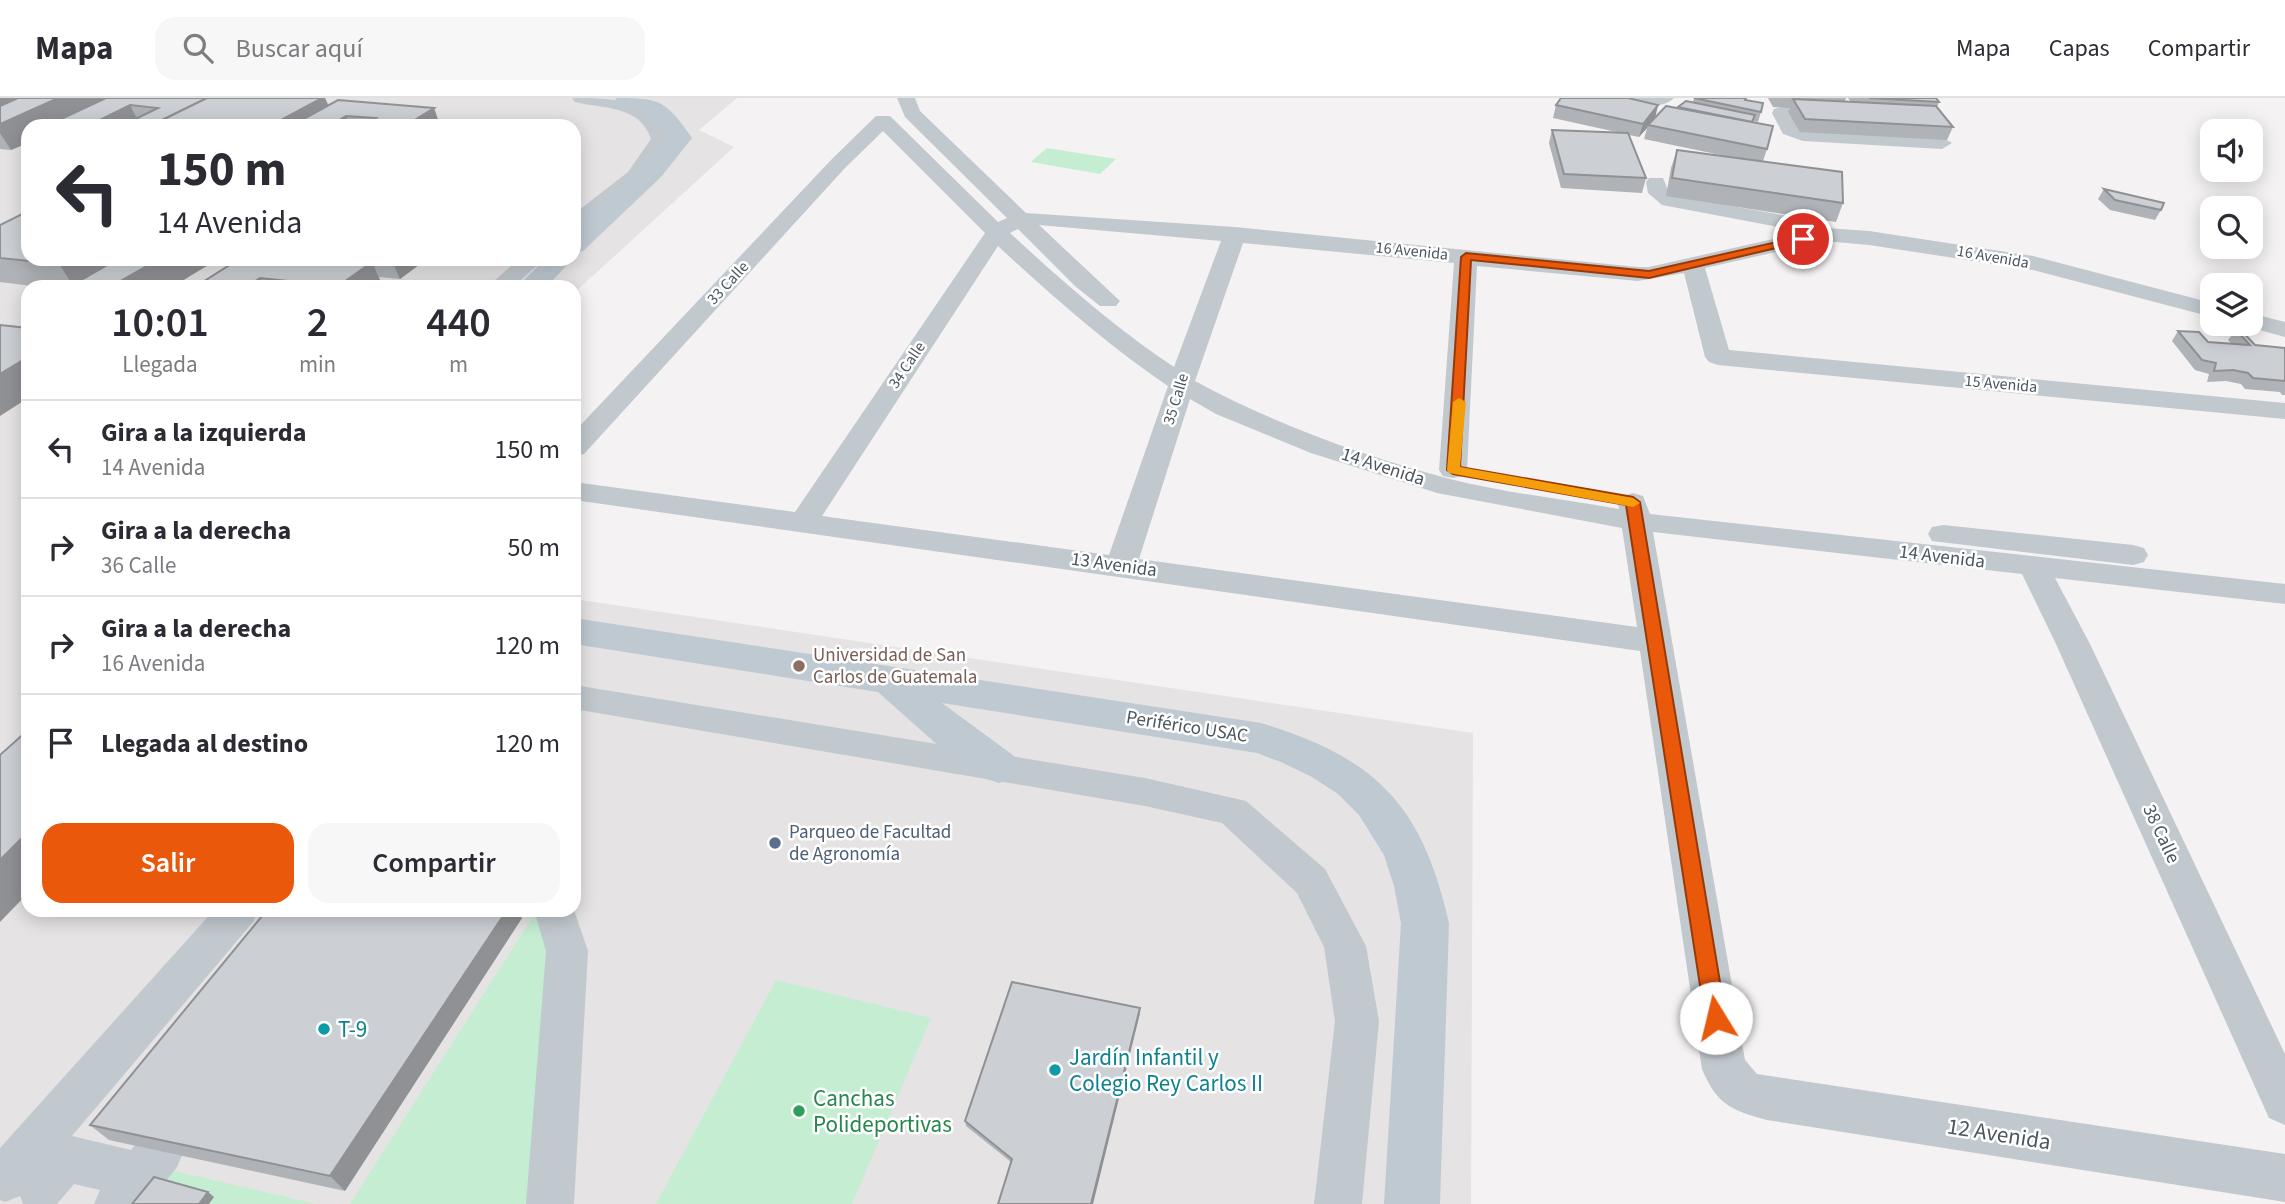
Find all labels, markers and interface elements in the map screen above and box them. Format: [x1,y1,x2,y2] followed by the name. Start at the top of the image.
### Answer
[155,17,645,80] search box
[35,25,113,72] text: Mapa
[179,29,217,67] icon: search
[235,30,363,67] text: Buscar aquí
[1956,31,2011,66] text: Mapa
[2049,31,2110,66] text: Capas
[2148,31,2250,66] text: Compartir
[2200,119,2263,336] map controls
[2200,119,2263,182] button: sound
[157,135,286,205] text: 150 m
[42,147,133,238] icon: left
[2200,196,2263,259] button: search
[157,200,302,246] text: 14 Avenida
[1773,209,1833,269] pin
[1784,220,1822,258] icon: arrive
[1375,236,1449,266] street label: 16 Avenida
[1955,240,2031,274] street label: 16 Avenida
[702,256,754,310] street label: 33 Calle
[2200,273,2263,336] button: layers
[111,293,209,353] text: 10:01
[307,293,328,353] text: 2
[426,293,491,353] text: 440
[883,337,931,393] street label: 34 Calle
[122,348,198,381] text: Llegada
[299,348,336,381] text: min
[449,348,468,381] text: m
[1964,370,2038,398] street label: 15 Avenida
[1158,371,1194,427] street label: 35 Calle
[101,414,306,451] text: Gira a la izquierda
[42,430,80,468] icon: left
[494,431,560,468] text: 150 m
[1338,441,1428,493] street label: 14 Avenida
[101,451,205,484] text: 14 Avenida
[101,512,291,549] text: Gira a la derecha
[42,528,80,566] icon: right
[507,529,560,566] text: 50 m
[1898,538,1986,576] street label: 14 Avenida
[1069,546,1159,584] street label: 13 Avenida
[101,549,176,582] text: 36 Calle
[101,610,291,647] text: Gira a la derecha
[42,626,80,664] icon: right
[494,627,560,664] text: 120 m
[813,642,977,691] place label: Universidad de San Carlos de Guatemala
[101,647,205,680] text: 16 Avenida
[791,658,807,674] marker: Universidad de San Carlos de Guatemala
[1124,704,1250,750] street label: Periférico USAC
[42,724,80,762] icon: arrive
[101,725,308,762] text: Llegada al destino
[494,725,560,762] text: 120 m
[2136,800,2186,868] street label: 38 Calle
[789,819,951,868] place label: Parqueo de Facultad de Agronomía
[42,823,294,903] button: Salir
[308,823,560,903] button: Compartir
[767,835,783,851] marker: Parqueo de Facultad de Agronomía
[1679,981,1753,1055] position arrow
[338,1013,367,1046] place label: T-9
[316,1021,332,1037] marker: T-9
[1069,1041,1263,1100] place label: Jardín Infantil y Colegio Rey Carlos II
[1047,1062,1063,1078] marker: Jardín Infantil y Colegio Rey Carlos II
[813,1082,952,1141] place label: Canchas Polideportivas
[791,1103,807,1119] marker: Canchas Polideportivas
[1945,1110,2053,1158] street label: 12 Avenida

